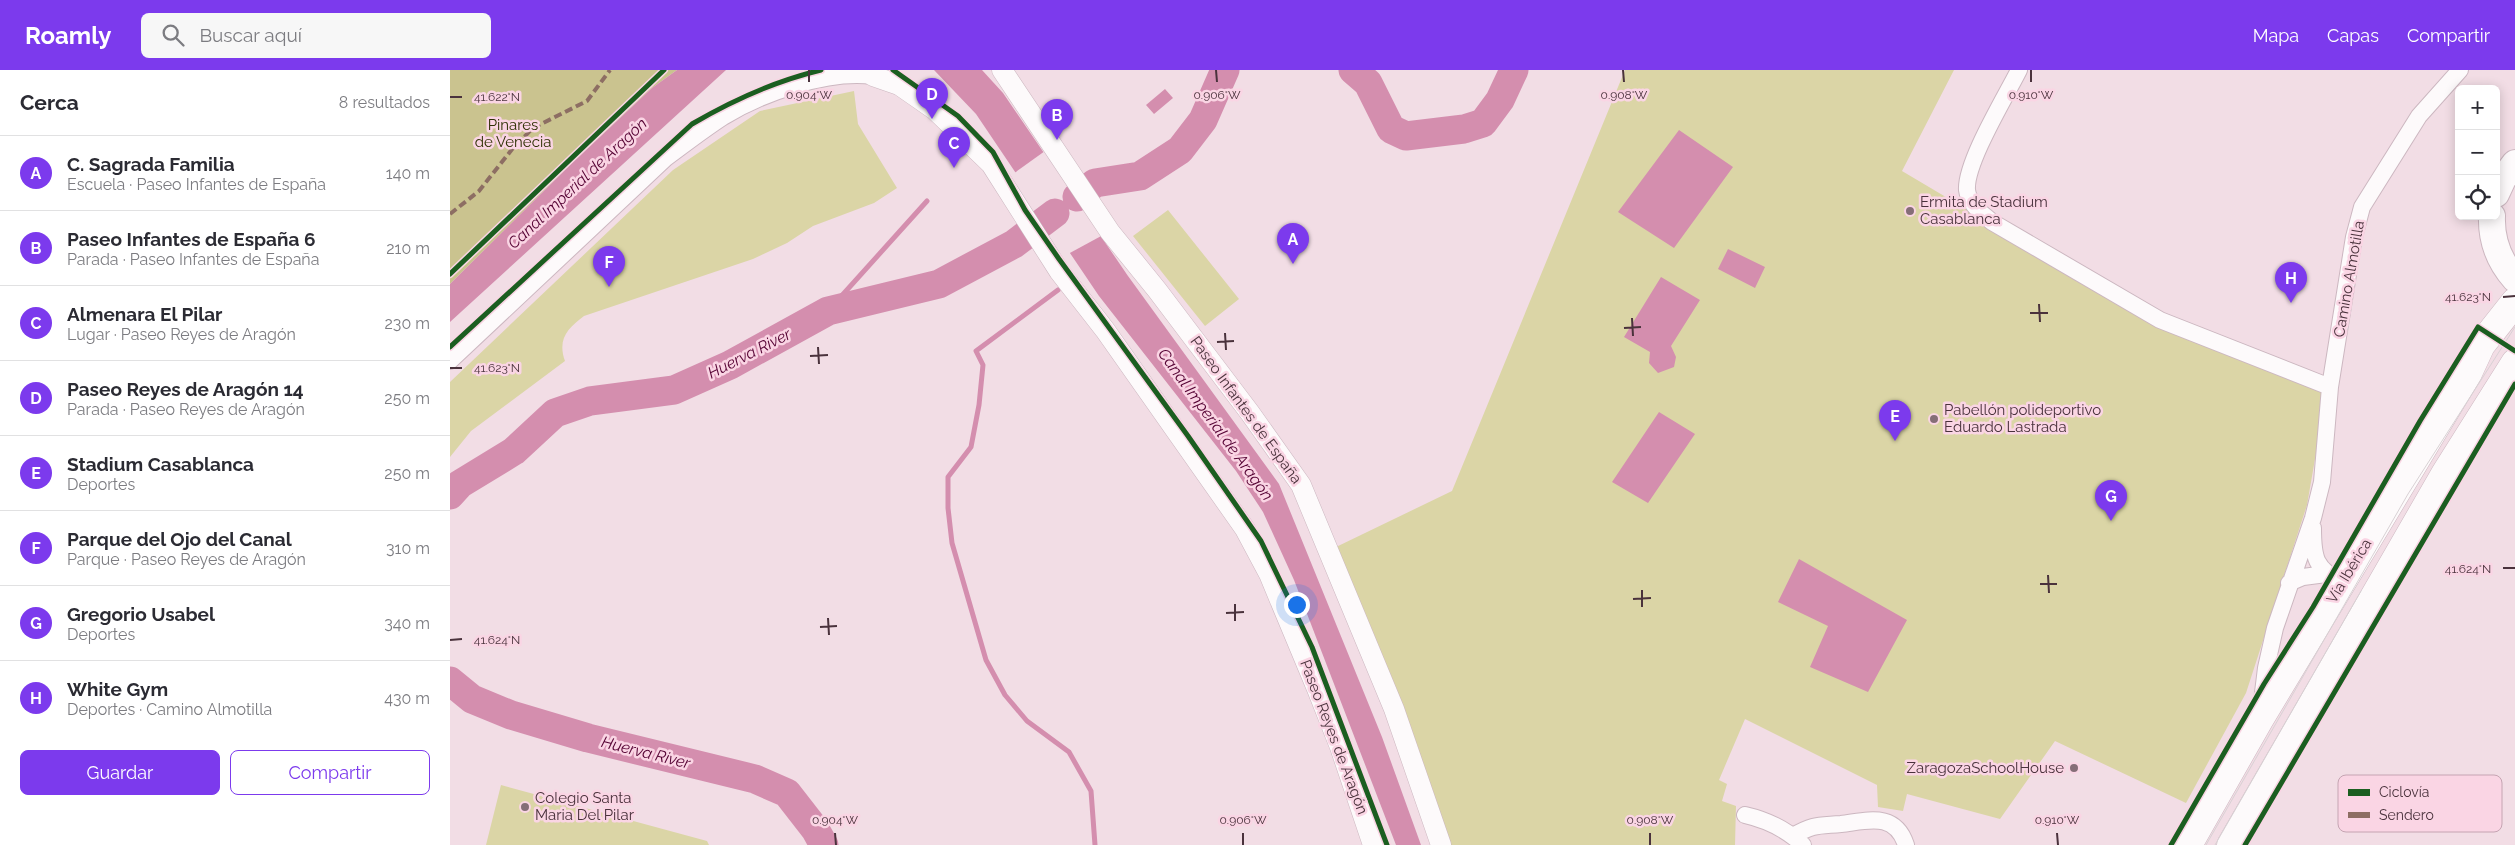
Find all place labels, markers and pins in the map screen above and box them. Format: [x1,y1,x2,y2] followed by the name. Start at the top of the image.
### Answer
[916,78,948,119] pin: D
[1041,99,1073,140] pin: B
[938,127,970,168] pin: C
[1920,193,2048,228] place label: Ermita de Stadium Casablanca
[1904,205,1916,217] marker: Ermita de Stadium Casablanca
[1277,223,1309,264] pin: A
[593,246,625,287] pin: F
[2275,262,2307,303] pin: H
[1879,400,1911,441] pin: E
[1944,401,2101,436] place label: Pabellón polideportivo Eduardo Lastrada
[1928,413,1940,425] marker: Pabellón polideportivo Eduardo Lastrada
[2095,480,2127,521] pin: G
[1907,759,2064,777] place label: ZaragozaSchoolHouse
[2068,762,2080,774] marker: ZaragozaSchoolHouse
[535,789,635,824] place label: Colegio Santa Maria Del Pilar
[519,801,531,813] marker: Colegio Santa Maria Del Pilar

